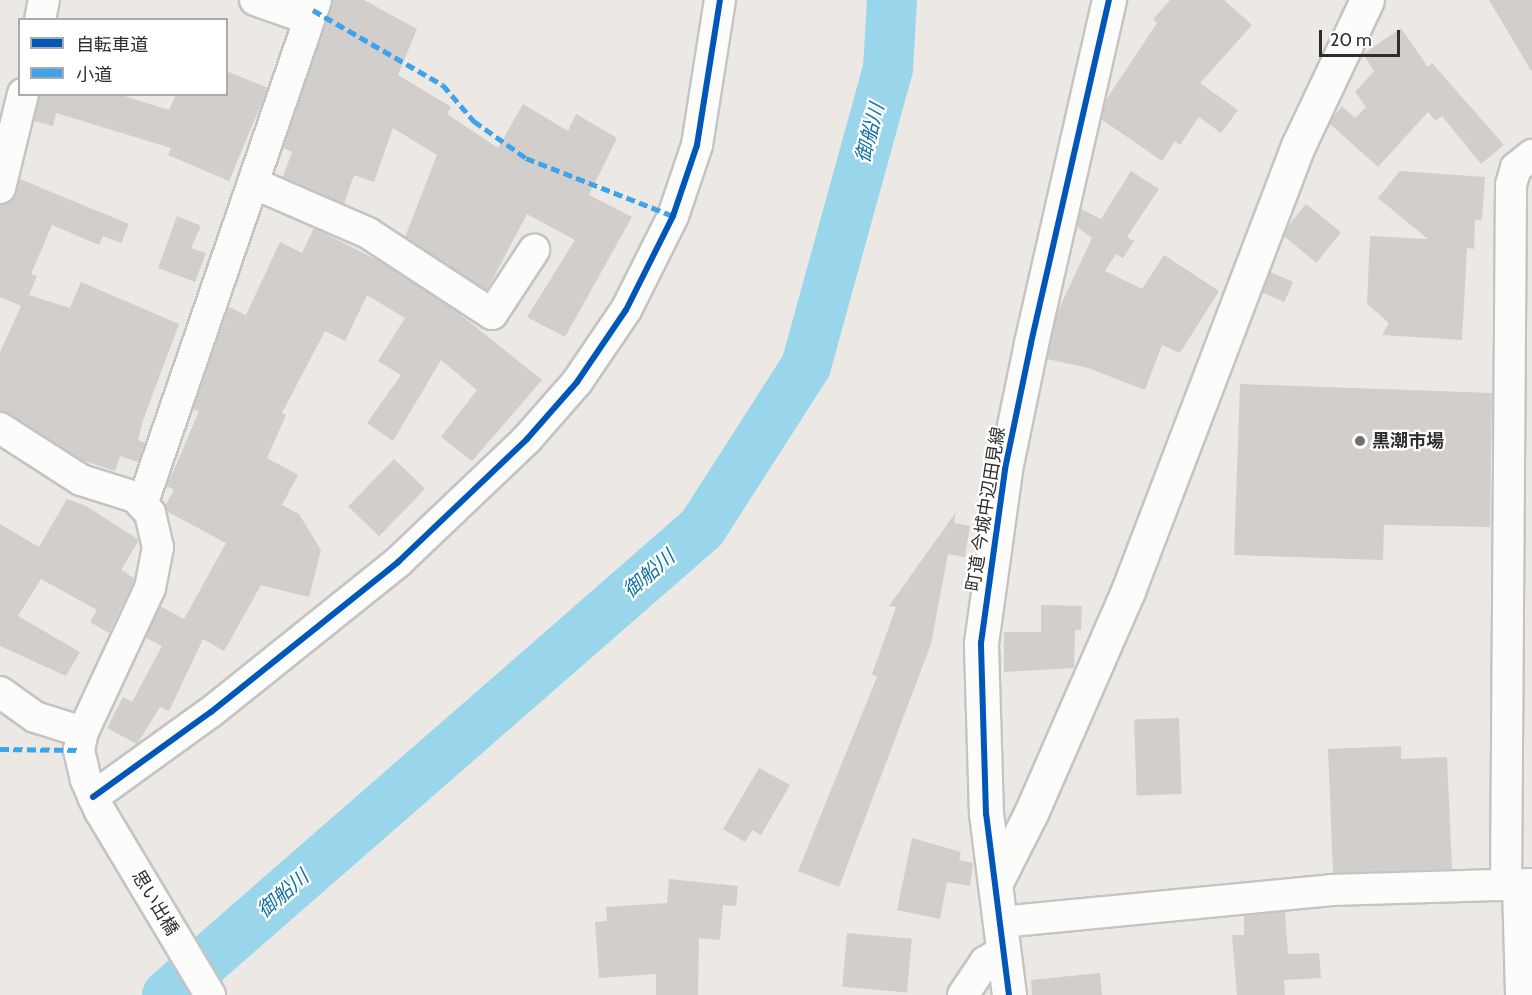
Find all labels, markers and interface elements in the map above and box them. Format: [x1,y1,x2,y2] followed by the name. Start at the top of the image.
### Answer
[18,18,228,96] legend
[1322,18,1403,56] scale bar
[1330,29,1372,51] text: 20 m
[76,34,148,56] text: 自転車道
[76,64,112,86] text: 小道
[851,101,889,165] water label: 御船川
[962,425,1010,593] street label: 町道 今城中辺田見線
[1372,430,1444,452] place label: 黒潮市場
[1353,434,1367,448] marker: 黒潮市場
[618,545,680,603] water label: 御船川
[252,865,314,923] water label: 御船川
[127,867,183,939] street label: 思い出橋

